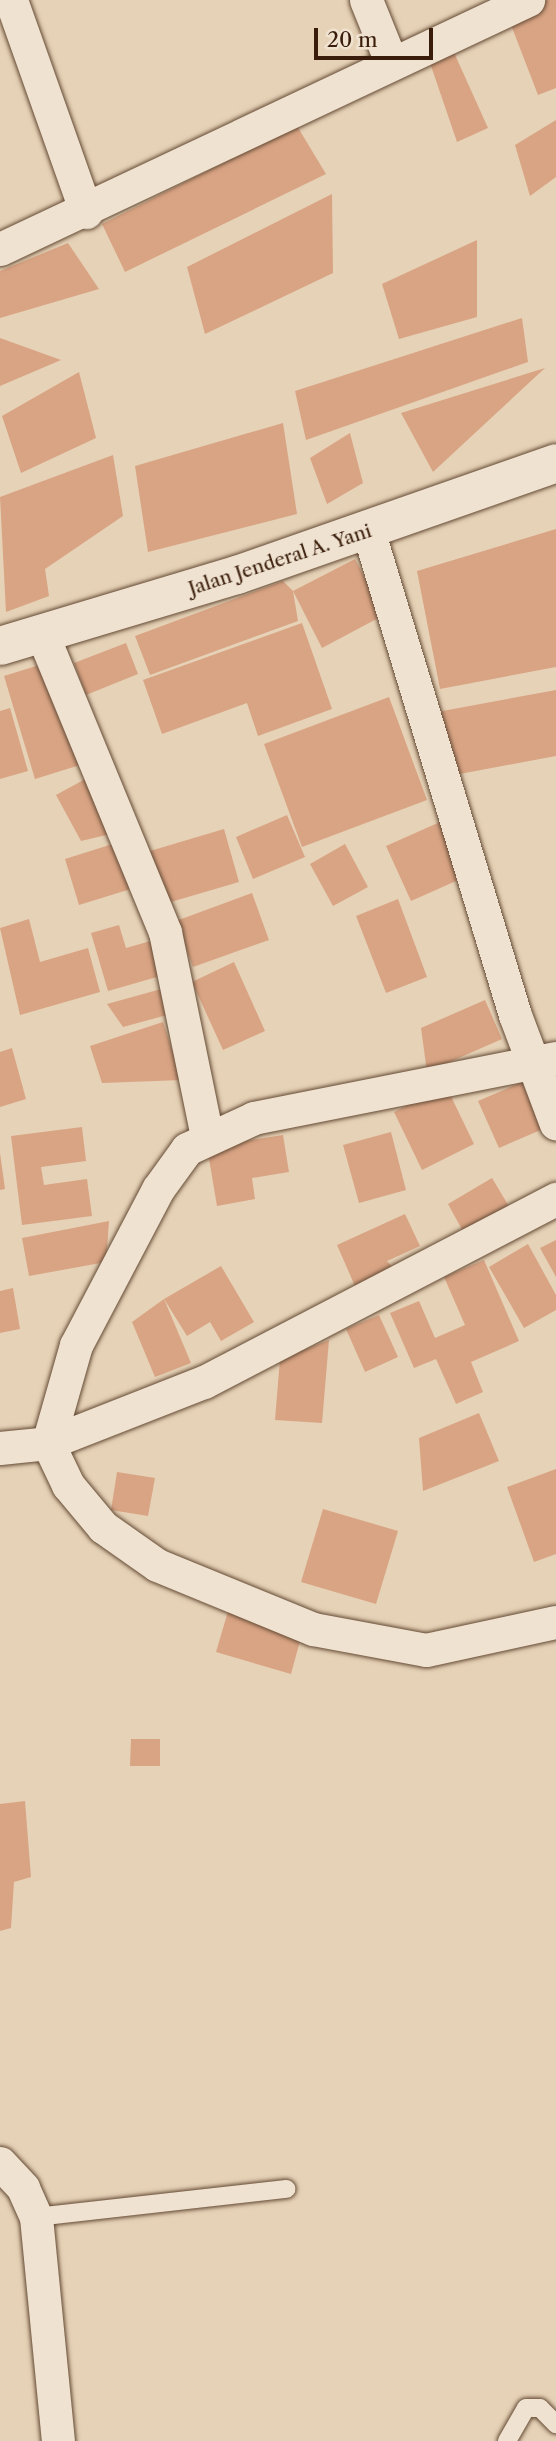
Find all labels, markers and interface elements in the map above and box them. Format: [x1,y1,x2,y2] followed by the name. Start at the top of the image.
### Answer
[318,14,437,58] scale bar
[327,27,378,52] text: 20 m
[185,519,375,601] street label: Jalan Jenderal A. Yani

